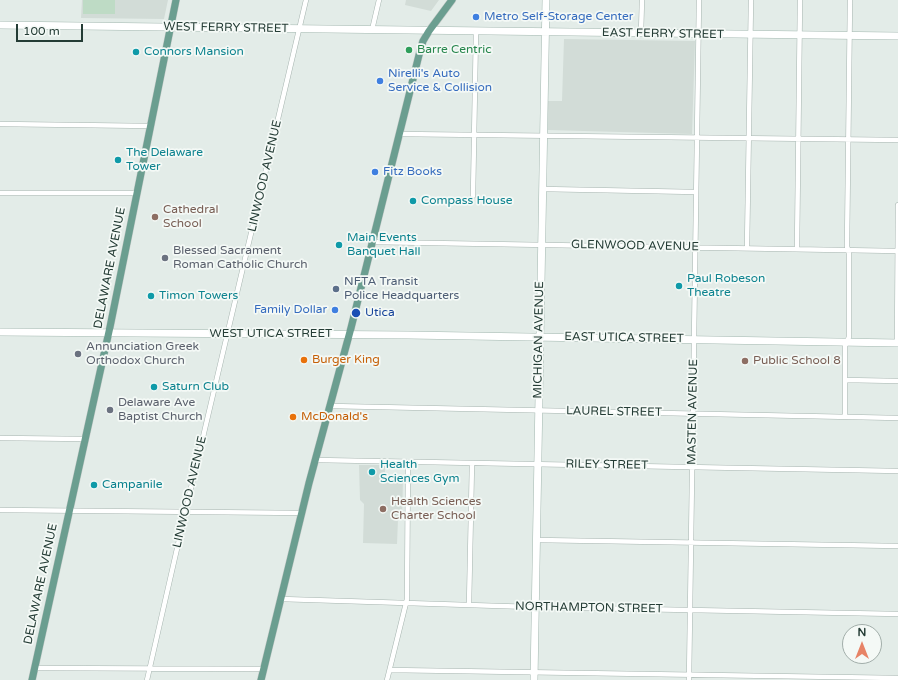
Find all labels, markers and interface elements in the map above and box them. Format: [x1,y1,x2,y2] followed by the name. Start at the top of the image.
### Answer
[484,10,633,24] place label: Metro Self-Storage Center
[471,12,481,22] marker: Metro Self-Storage Center
[18,16,85,42] scale bar
[163,20,289,36] street label: WEST FERRY STREET
[23,24,60,38] text: 100 m
[602,26,724,42] street label: EAST FERRY STREET
[417,43,492,57] place label: Barre Centric
[144,45,244,59] place label: Connors Mansion
[404,45,414,55] marker: Barre Centric
[131,47,141,57] marker: Connors Mansion
[388,67,492,95] place label: Nirelli's Auto Service & Collision
[375,76,385,86] marker: Nirelli's Auto Service & Collision
[245,119,285,233] street label: LINWOOD AVENUE
[126,146,203,174] place label: The Delaware Tower
[113,155,123,165] marker: The Delaware Tower
[383,165,442,179] place label: Fitz Books
[370,167,380,177] marker: Fitz Books
[421,194,512,208] place label: Compass House
[408,196,418,206] marker: Compass House
[163,203,219,231] place label: Cathedral School
[91,206,129,330] street label: DELAWARE AVENUE
[150,212,160,222] marker: Cathedral School
[347,231,421,259] place label: Main Events Banquet Hall
[571,238,699,254] street label: GLENWOOD AVENUE
[334,240,344,250] marker: Main Events Banquet Hall
[173,244,308,272] place label: Blessed Sacrament Roman Catholic Church
[160,253,170,263] marker: Blessed Sacrament Roman Catholic Church
[687,272,765,300] place label: Paul Robeson Theatre
[344,275,459,303] place label: NFTA Transit Police Headquarters
[531,281,547,399] street label: MICHIGAN AVENUE
[674,281,684,291] marker: Paul Robeson Theatre
[331,284,341,294] marker: NFTA Transit Police Headquarters
[159,289,238,303] place label: Timon Towers
[146,291,156,301] marker: Timon Towers
[254,303,327,317] place label: Family Dollar
[330,305,340,315] marker: Family Dollar
[365,306,395,320] place label: Utica
[350,307,362,319] marker: Utica
[210,327,332,341] street label: WEST UTICA STREET
[564,330,684,346] street label: EAST UTICA STREET
[86,340,199,368] place label: Annunciation Greek Orthodox Church
[73,349,83,359] marker: Annunciation Greek Orthodox Church
[312,353,380,367] place label: Burger King
[753,354,841,368] place label: Public School 8
[299,355,309,365] marker: Burger King
[740,356,750,366] marker: Public School 8
[685,359,701,465] street label: MASTEN AVENUE
[162,380,229,394] place label: Saturn Club
[149,382,159,392] marker: Saturn Club
[118,396,203,424] place label: Delaware Ave Baptist Church
[566,404,662,420] street label: LAUREL STREET
[105,405,115,415] marker: Delaware Ave Baptist Church
[301,410,368,424] place label: McDonald's
[288,412,298,422] marker: McDonald's
[170,435,210,549] street label: LINWOOD AVENUE
[566,457,648,473] street label: RILEY STREET
[380,458,459,486] place label: Health Sciences Gym
[367,467,377,477] marker: Health Sciences Gym
[102,478,162,492] place label: Campanile
[89,480,99,490] marker: Campanile
[391,495,481,523] place label: Health Sciences Charter School
[378,504,388,514] marker: Health Sciences Charter School
[21,522,61,646] street label: DELAWARE AVENUE
[515,600,663,616] street label: NORTHAMPTON STREET
[842,624,882,664] north arrow
[858,626,866,639] text: N

